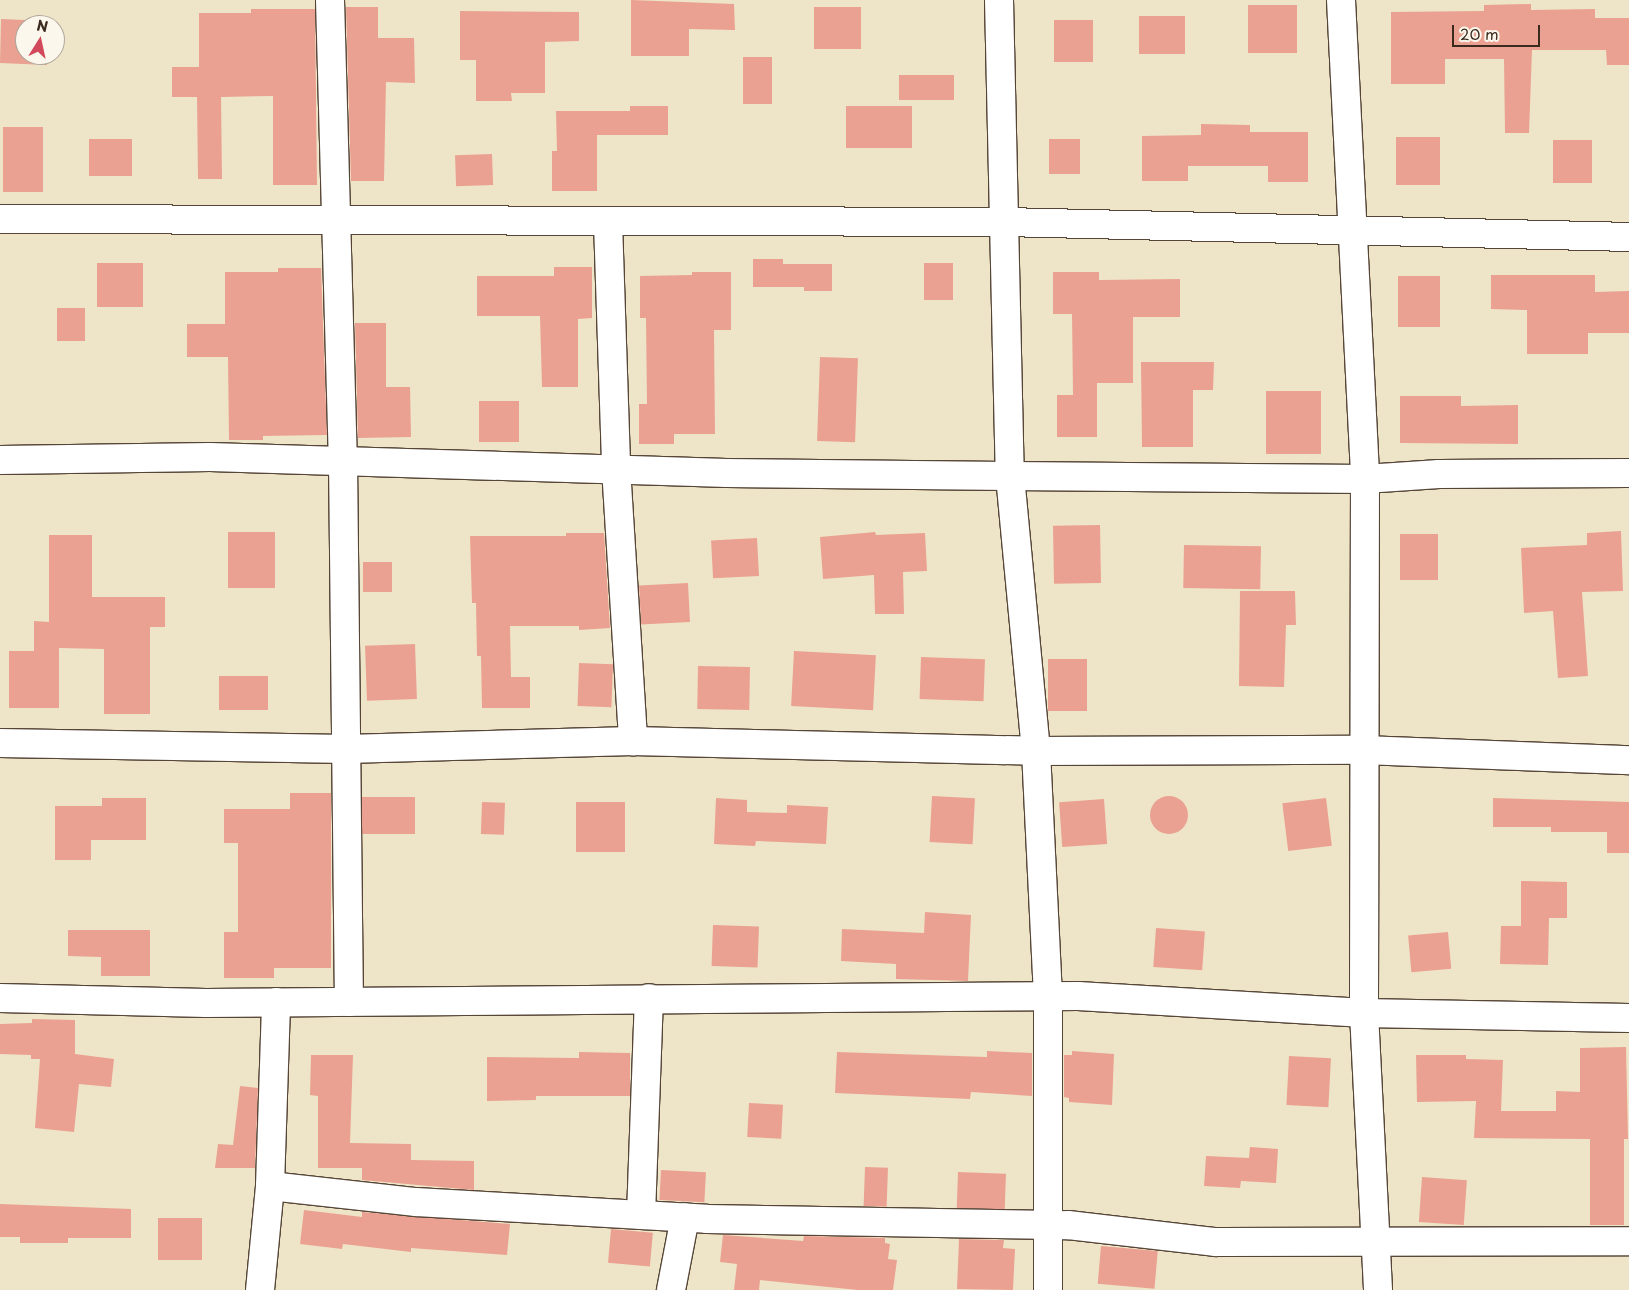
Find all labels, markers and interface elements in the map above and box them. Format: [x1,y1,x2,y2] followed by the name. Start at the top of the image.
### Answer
[35,14,50,37] text: N
[15,15,65,65] north arrow
[1454,15,1542,47] scale bar
[1460,22,1499,45] text: 20 m

